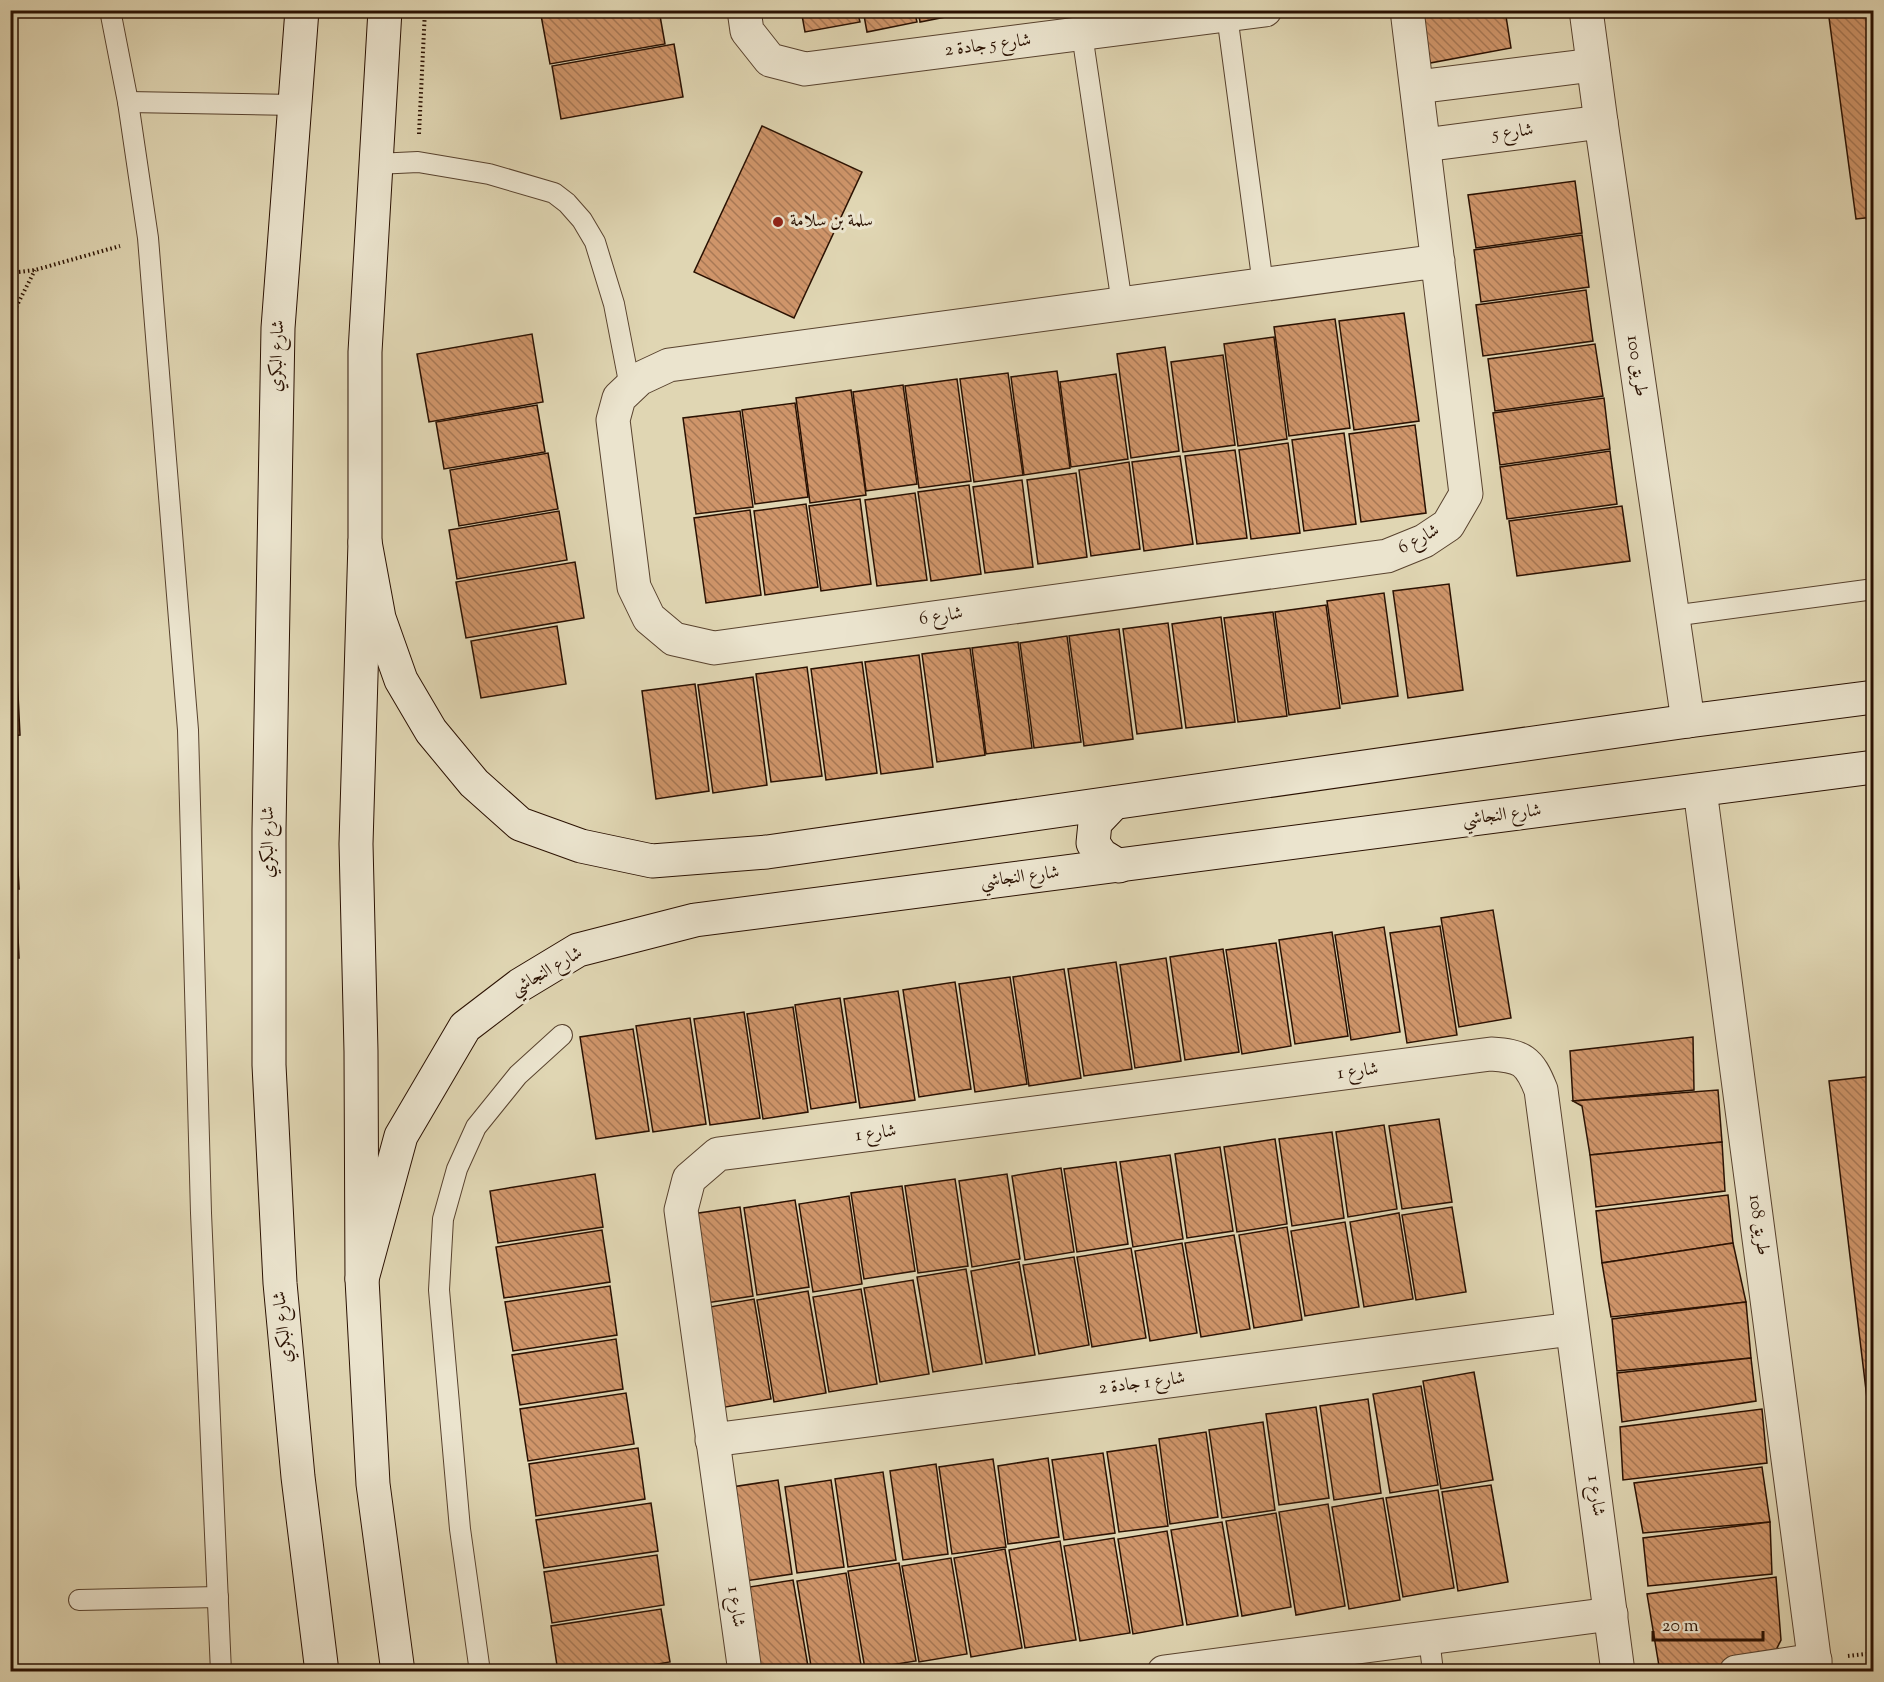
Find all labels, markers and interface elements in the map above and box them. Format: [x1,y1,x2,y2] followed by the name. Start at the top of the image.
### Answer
[943,28,1033,64] street label: شارع 5 جادة 2
[1490,118,1535,149] street label: شارع 5
[790,209,873,235] place label: سلمة بن سلامة
[771,215,785,229] marker: سلمة بن سلامة
[264,319,292,393] street label: شارع البكري
[1619,334,1653,398] street label: طريق 100
[1393,518,1445,562] street label: شارع 6
[917,601,965,633] street label: شارع 6
[1461,798,1543,836] street label: شارع النجاشي
[256,806,282,878] street label: شارع البكري
[979,860,1061,898] street label: شارع النجاشي
[506,941,589,1005] street label: شارع النجاشي
[1336,1057,1380,1087] street label: شارع 1
[854,1119,898,1149] street label: شارع 1
[1741,1193,1775,1257] street label: طريق 108
[267,1290,301,1364] street label: شارع البكري
[1097,1366,1187,1402] street label: شارع 1 جادة 2
[1579,1474,1611,1518] street label: شارع 1
[719,1585,751,1629] street label: شارع 1
[1653,1604,1762,1642] scale bar
[1662,1614,1699,1640] text: 20 m

